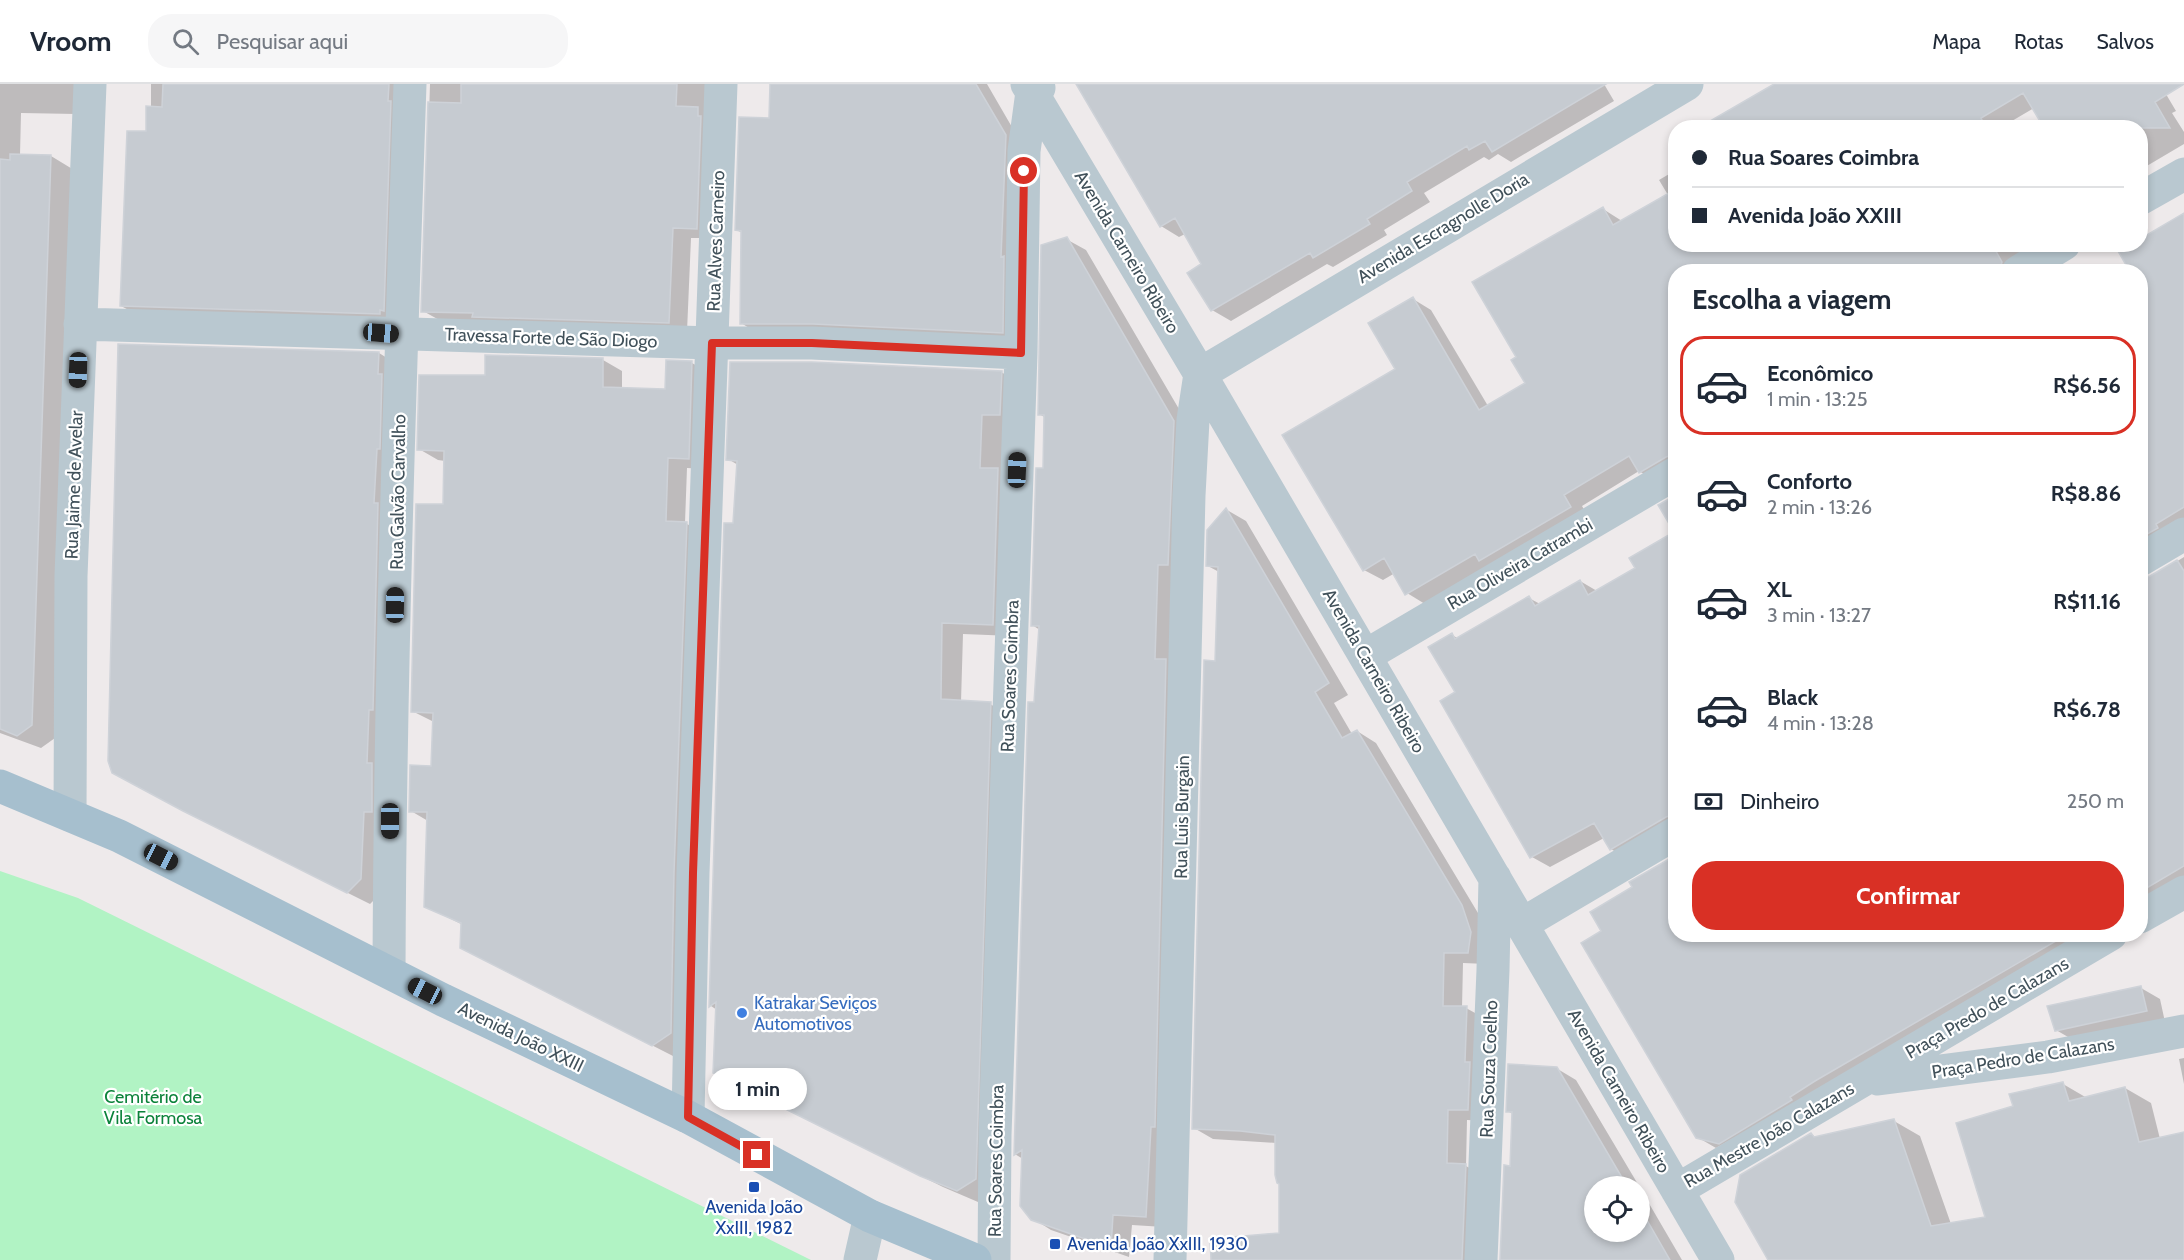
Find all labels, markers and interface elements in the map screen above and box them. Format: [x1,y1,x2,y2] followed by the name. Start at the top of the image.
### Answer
[148,14,568,68] search box
[30,24,112,58] text: Vroom
[169,25,202,58] icon: search
[217,28,348,55] text: Pesquisar aqui
[1932,29,1981,54] text: Mapa
[2014,29,2063,54] text: Rotas
[2096,29,2154,54] text: Salvos
[1728,144,1919,171] text: Rua Soares Coimbra
[1010,157,1037,184] route start
[1070,167,1184,337] street label: Avenida Carneiro Ribeiro
[1353,168,1533,288] street label: Avenida Escragnolle Doria
[703,170,729,312] street label: Rua Alves Carneiro
[1728,202,1902,229] text: Avenida João XXIII
[1692,283,1891,316] text: Escolha a viagem
[362,323,400,343] car
[444,323,658,353] street label: Travessa Forte de São Diogo
[68,352,88,388] car
[1695,359,1749,413] icon: car
[1767,360,1873,387] text: Econômico
[2053,372,2121,399] text: R$6.56
[1767,387,1868,411] text: 1 min · 13:25
[60,410,88,560] street label: Rua Jaime de Avelar
[386,414,410,570] street label: Rua Galvão Carvalho
[1007,452,1027,488] car
[1695,467,1749,521] icon: car
[1767,468,1852,495] text: Conforto
[2051,480,2121,507] text: R$8.86
[1767,495,1872,519] text: 2 min · 13:26
[1443,513,1597,615] street label: Rua Oliveira Catrambi
[1695,575,1749,629] icon: car
[1767,576,1792,603] text: XL
[1318,585,1430,757] street label: Avenida Carneiro Ribeiro
[386,587,404,623] car
[2053,588,2121,615] text: R$11.16
[996,599,1024,753] street label: Rua Soares Coimbra
[1767,603,1871,627] text: 3 min · 13:27
[1695,683,1749,737] icon: car
[1767,684,1818,711] text: Black
[2053,696,2121,723] text: R$6.78
[1767,711,1874,735] text: 4 min · 13:28
[1170,755,1194,879] street label: Rua Luis Burgain
[1692,785,1725,818] icon: cash
[1740,788,1819,815] text: Dinheiro
[2067,789,2124,813] text: 250 m
[381,803,399,839] car
[141,841,181,873] car
[1692,861,2124,930] button: Confirmar
[1902,952,2072,1064] street label: Praça Predo de Calazans
[405,975,445,1007] car
[754,992,877,1035] place label: Katrakar Seviços Automotivos
[455,997,587,1077] street label: Avenida João XXIII
[1476,1000,1502,1138] street label: Rua Souza Coelho
[1563,1005,1675,1177] street label: Avenida Carneiro Ribeiro
[735,1006,749,1020] marker: Katrakar Seviços Automotivos
[1930,1033,2116,1083] street label: Praça Pedro de Calazans
[708,1068,807,1110] callout: 1 min
[735,1077,780,1101] text: 1 min
[1680,1077,1858,1193] street label: Rua Mestre João Calazans
[984,1084,1008,1237] street label: Rua Soares Coimbra
[104,1086,203,1129] park label: Cemitério de Vila Formosa
[743,1141,770,1168] route end
[1584,1176,1650,1242] map controls
[1584,1176,1650,1242] button: locate
[747,1180,761,1194] marker: Avenida João XxIII, 1982
[705,1196,803,1239] place label: Avenida João XxIII, 1982
[1067,1233,1248,1255] place label: Avenida João XxIII, 1930
[1048,1237,1062,1251] marker: Avenida João XxIII, 1930

